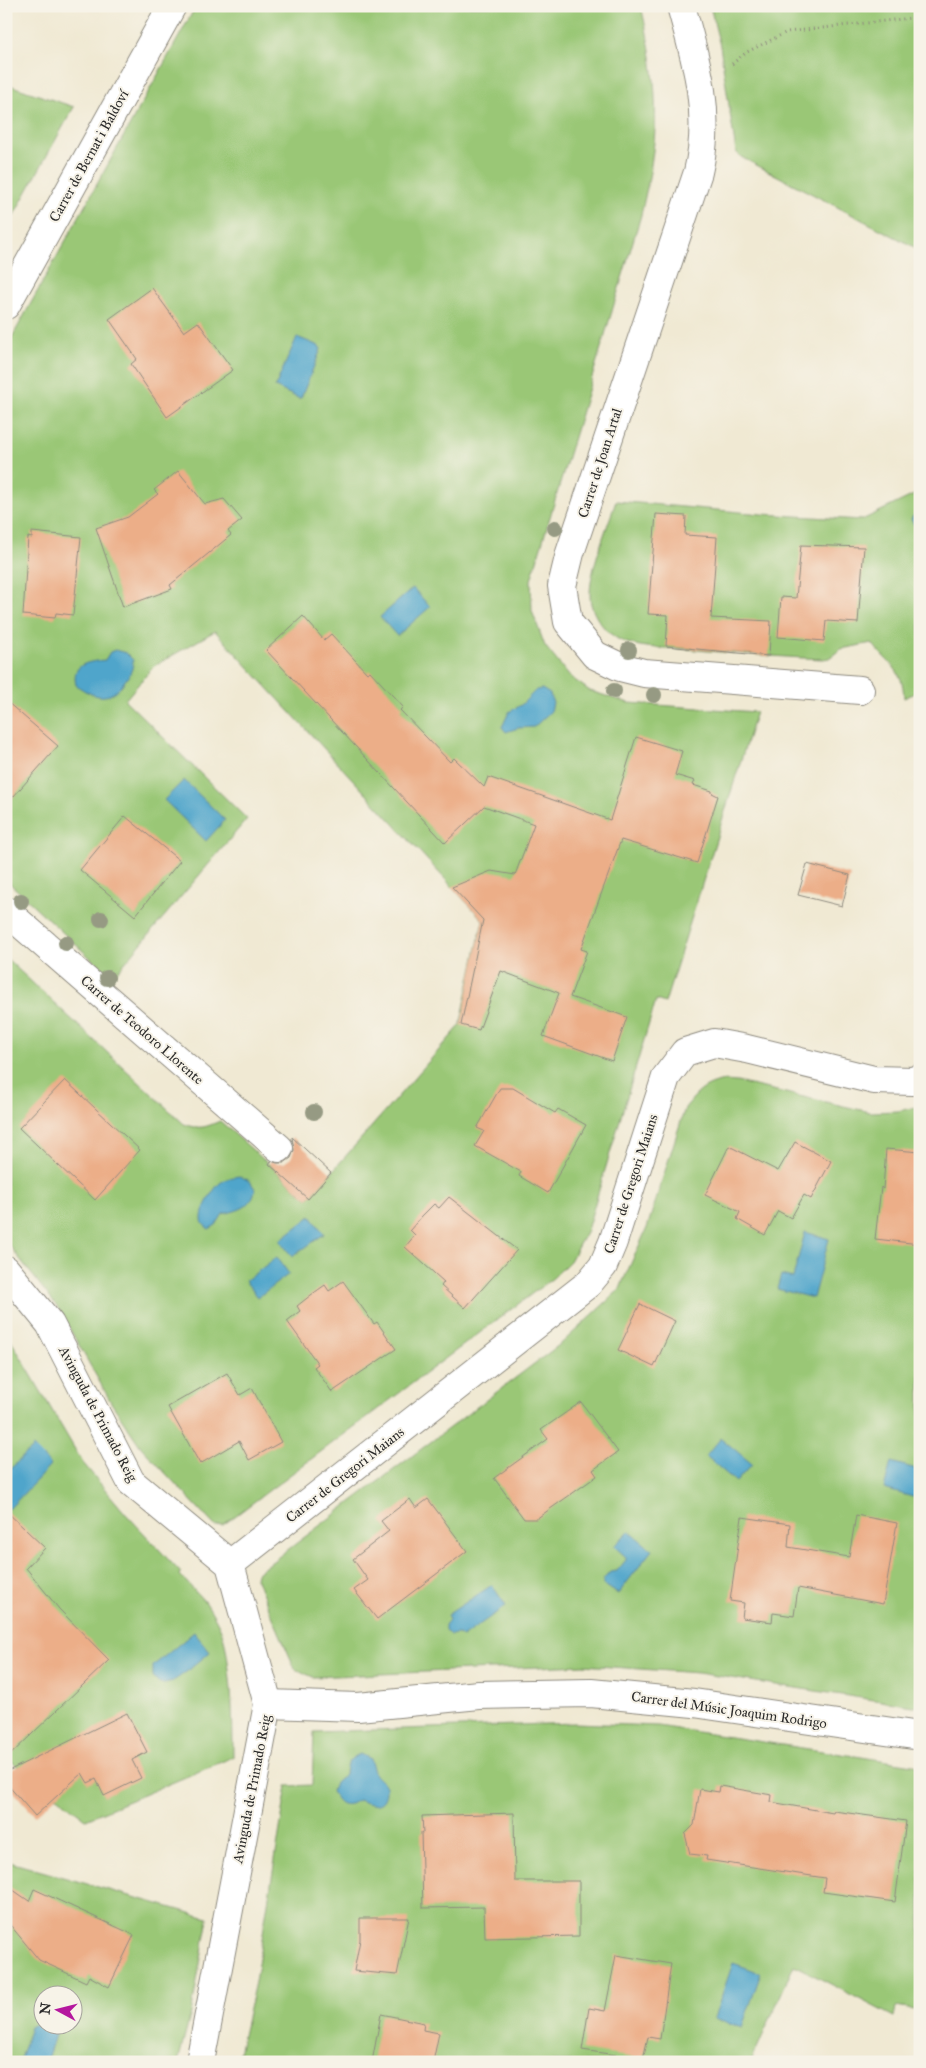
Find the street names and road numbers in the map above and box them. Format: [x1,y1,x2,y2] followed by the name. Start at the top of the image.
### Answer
[46,86,133,225] street label: Carrer de Bernat i Baldoví
[574,406,627,520] street label: Carrer de Joan Artal
[77,972,207,1088] street label: Carrer de Teodoro Llorente
[600,1112,662,1256] street label: Carrer de Gregori Maians
[55,1342,141,1485] street label: Avinguda de Primado Reig
[282,1423,408,1527] street label: Carrer de Gregori Maians
[630,1688,828,1733] street label: Carrer del Músic Joaquim Rodrigo
[229,1713,275,1866] street label: Avinguda de Primado Reig

